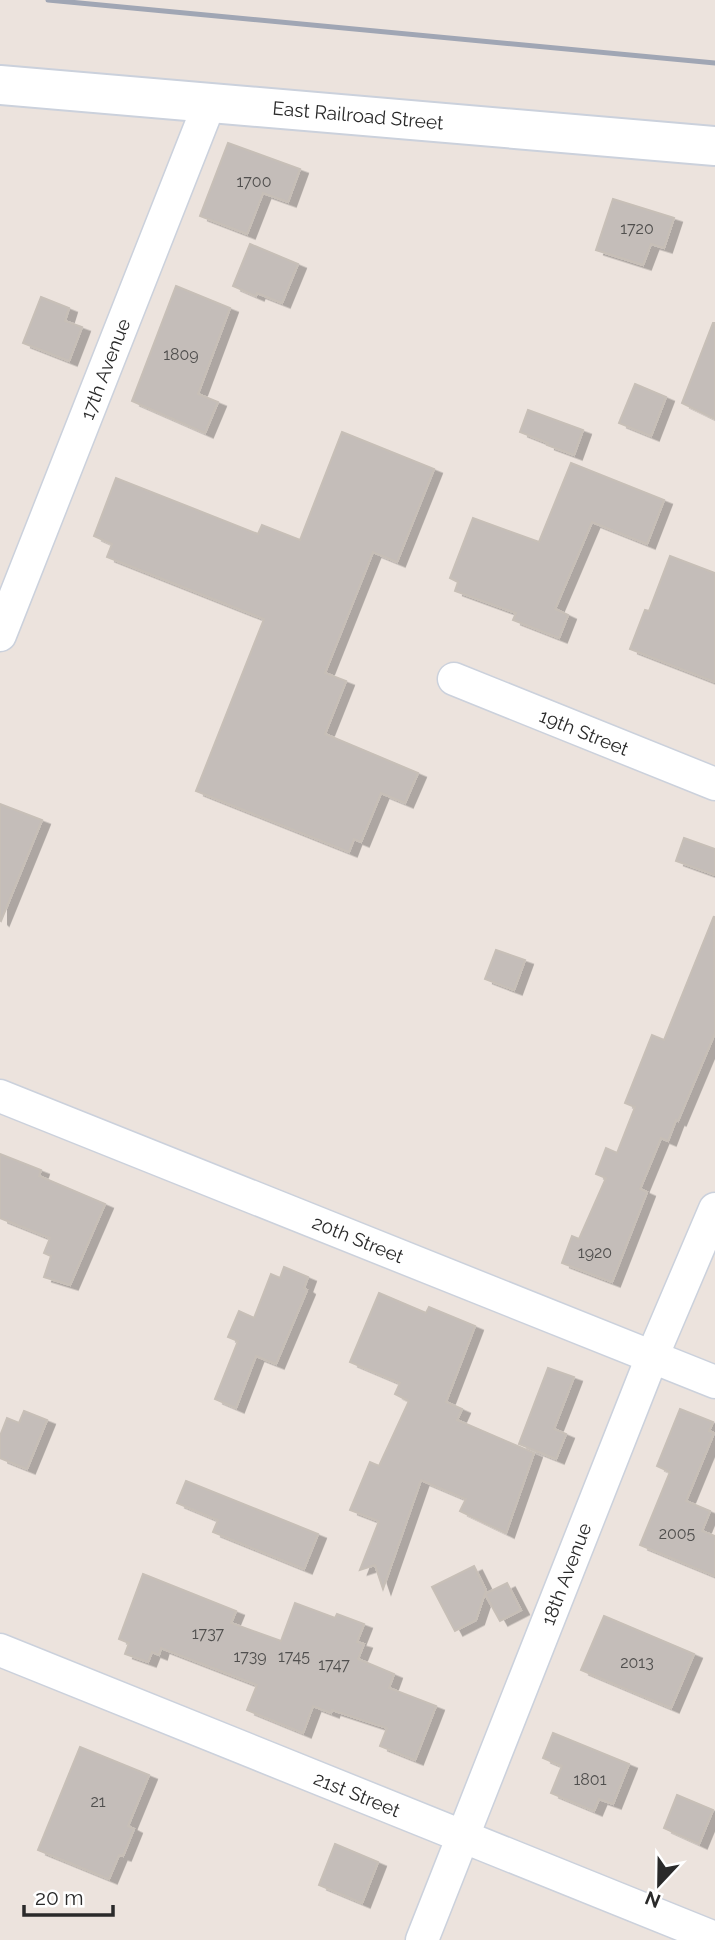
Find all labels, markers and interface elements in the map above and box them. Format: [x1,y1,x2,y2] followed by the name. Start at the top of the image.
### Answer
[272,97,445,133] street label: East Railroad Street
[237,172,271,191] house number: 1700
[620,219,654,238] house number: 1720
[76,315,134,423] street label: 17th Avenue
[163,345,199,364] house number: 1809
[536,704,632,760] street label: 19th Street
[309,1211,407,1268] street label: 20th Street
[578,1243,612,1262] house number: 1920
[536,1520,596,1628] street label: 18th Avenue
[659,1524,696,1543] house number: 2005
[192,1624,225,1643] house number: 1737
[233,1647,267,1666] house number: 1739
[278,1647,310,1666] house number: 1745
[620,1653,654,1672] house number: 2013
[318,1655,350,1674] house number: 1747
[311,1767,404,1821] street label: 21st Street
[574,1770,607,1789] house number: 1801
[90,1792,106,1811] house number: 21
[624,1849,694,1919] north arrow
[24,1874,114,1918] scale bar
[35,1885,83,1910] text: 20 m
[642,1887,663,1913] text: N

